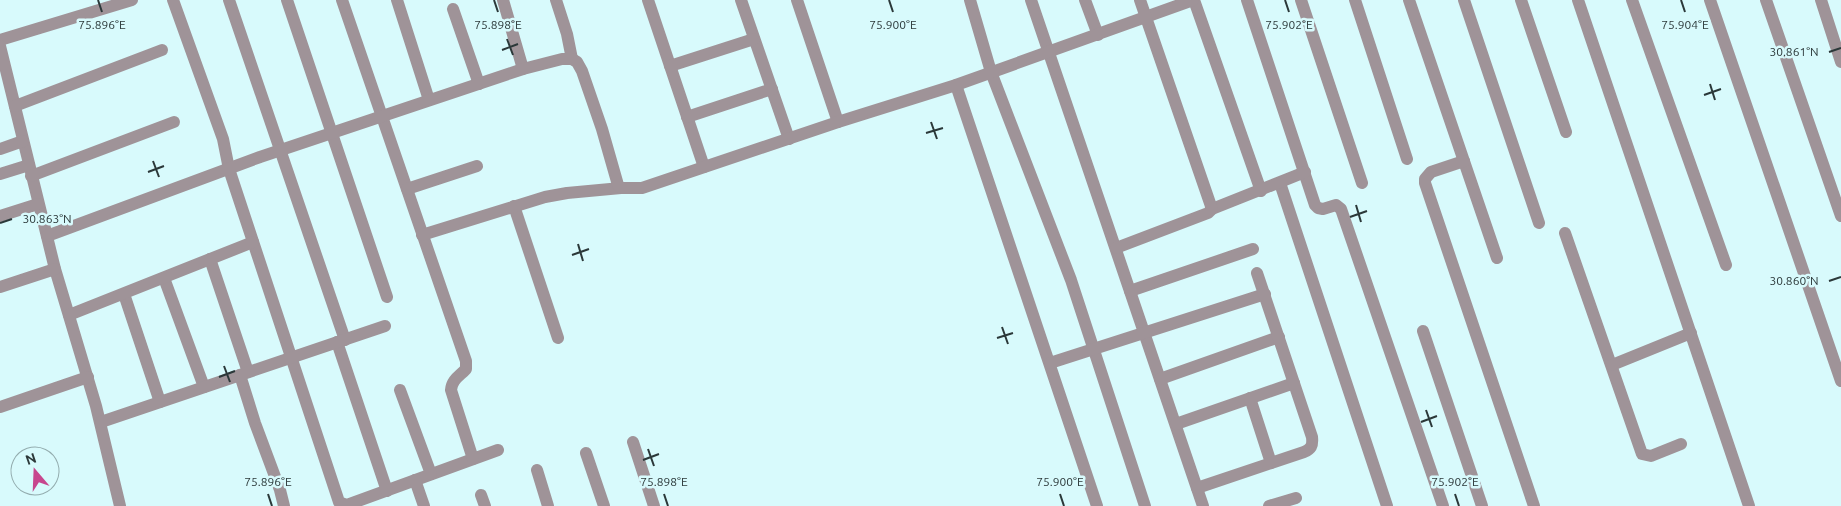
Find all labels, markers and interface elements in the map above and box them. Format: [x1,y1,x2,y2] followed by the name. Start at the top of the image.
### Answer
[78,18,126,31] text: 75.896°E
[474,18,522,31] text: 75.898°E
[869,18,917,31] text: 75.900°E
[1265,18,1313,31] text: 75.902°E
[1661,18,1709,31] text: 75.904°E
[1769,45,1819,58] text: 30.861°N
[22,212,72,225] text: 30.863°N
[1769,274,1819,287] text: 30.860°N
[10,446,60,496] north arrow
[23,449,38,468] text: N
[244,475,292,488] text: 75.896°E
[640,475,688,488] text: 75.898°E
[1036,475,1084,488] text: 75.900°E
[1431,475,1479,488] text: 75.902°E

